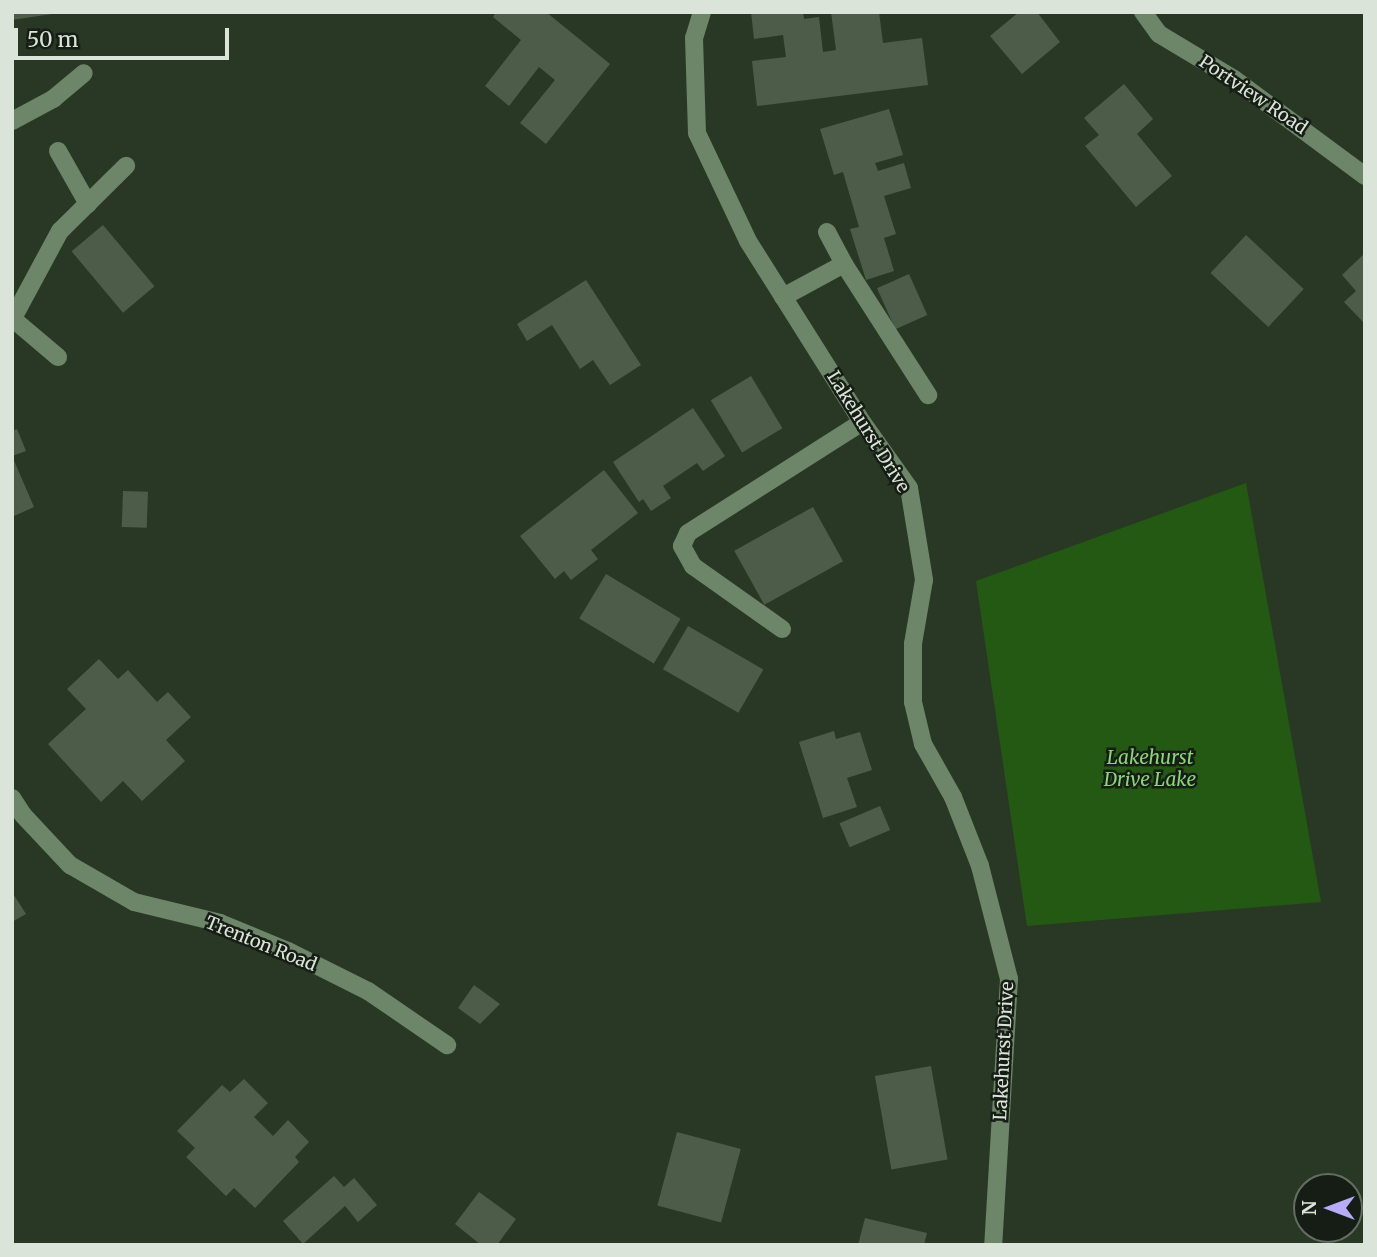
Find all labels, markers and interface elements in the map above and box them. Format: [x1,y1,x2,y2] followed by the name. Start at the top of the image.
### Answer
[18,14,233,58] scale bar
[27,26,78,53] text: 50 m
[1195,51,1311,139] street label: Portview Road
[822,367,914,497] street label: Lakehurst Drive
[1104,747,1196,791] water label: Lakehurst Drive Lake
[202,912,320,976] street label: Trenton Road
[990,981,1018,1121] street label: Lakehurst Drive
[1293,1173,1363,1243] north arrow
[1297,1201,1321,1216] text: N

